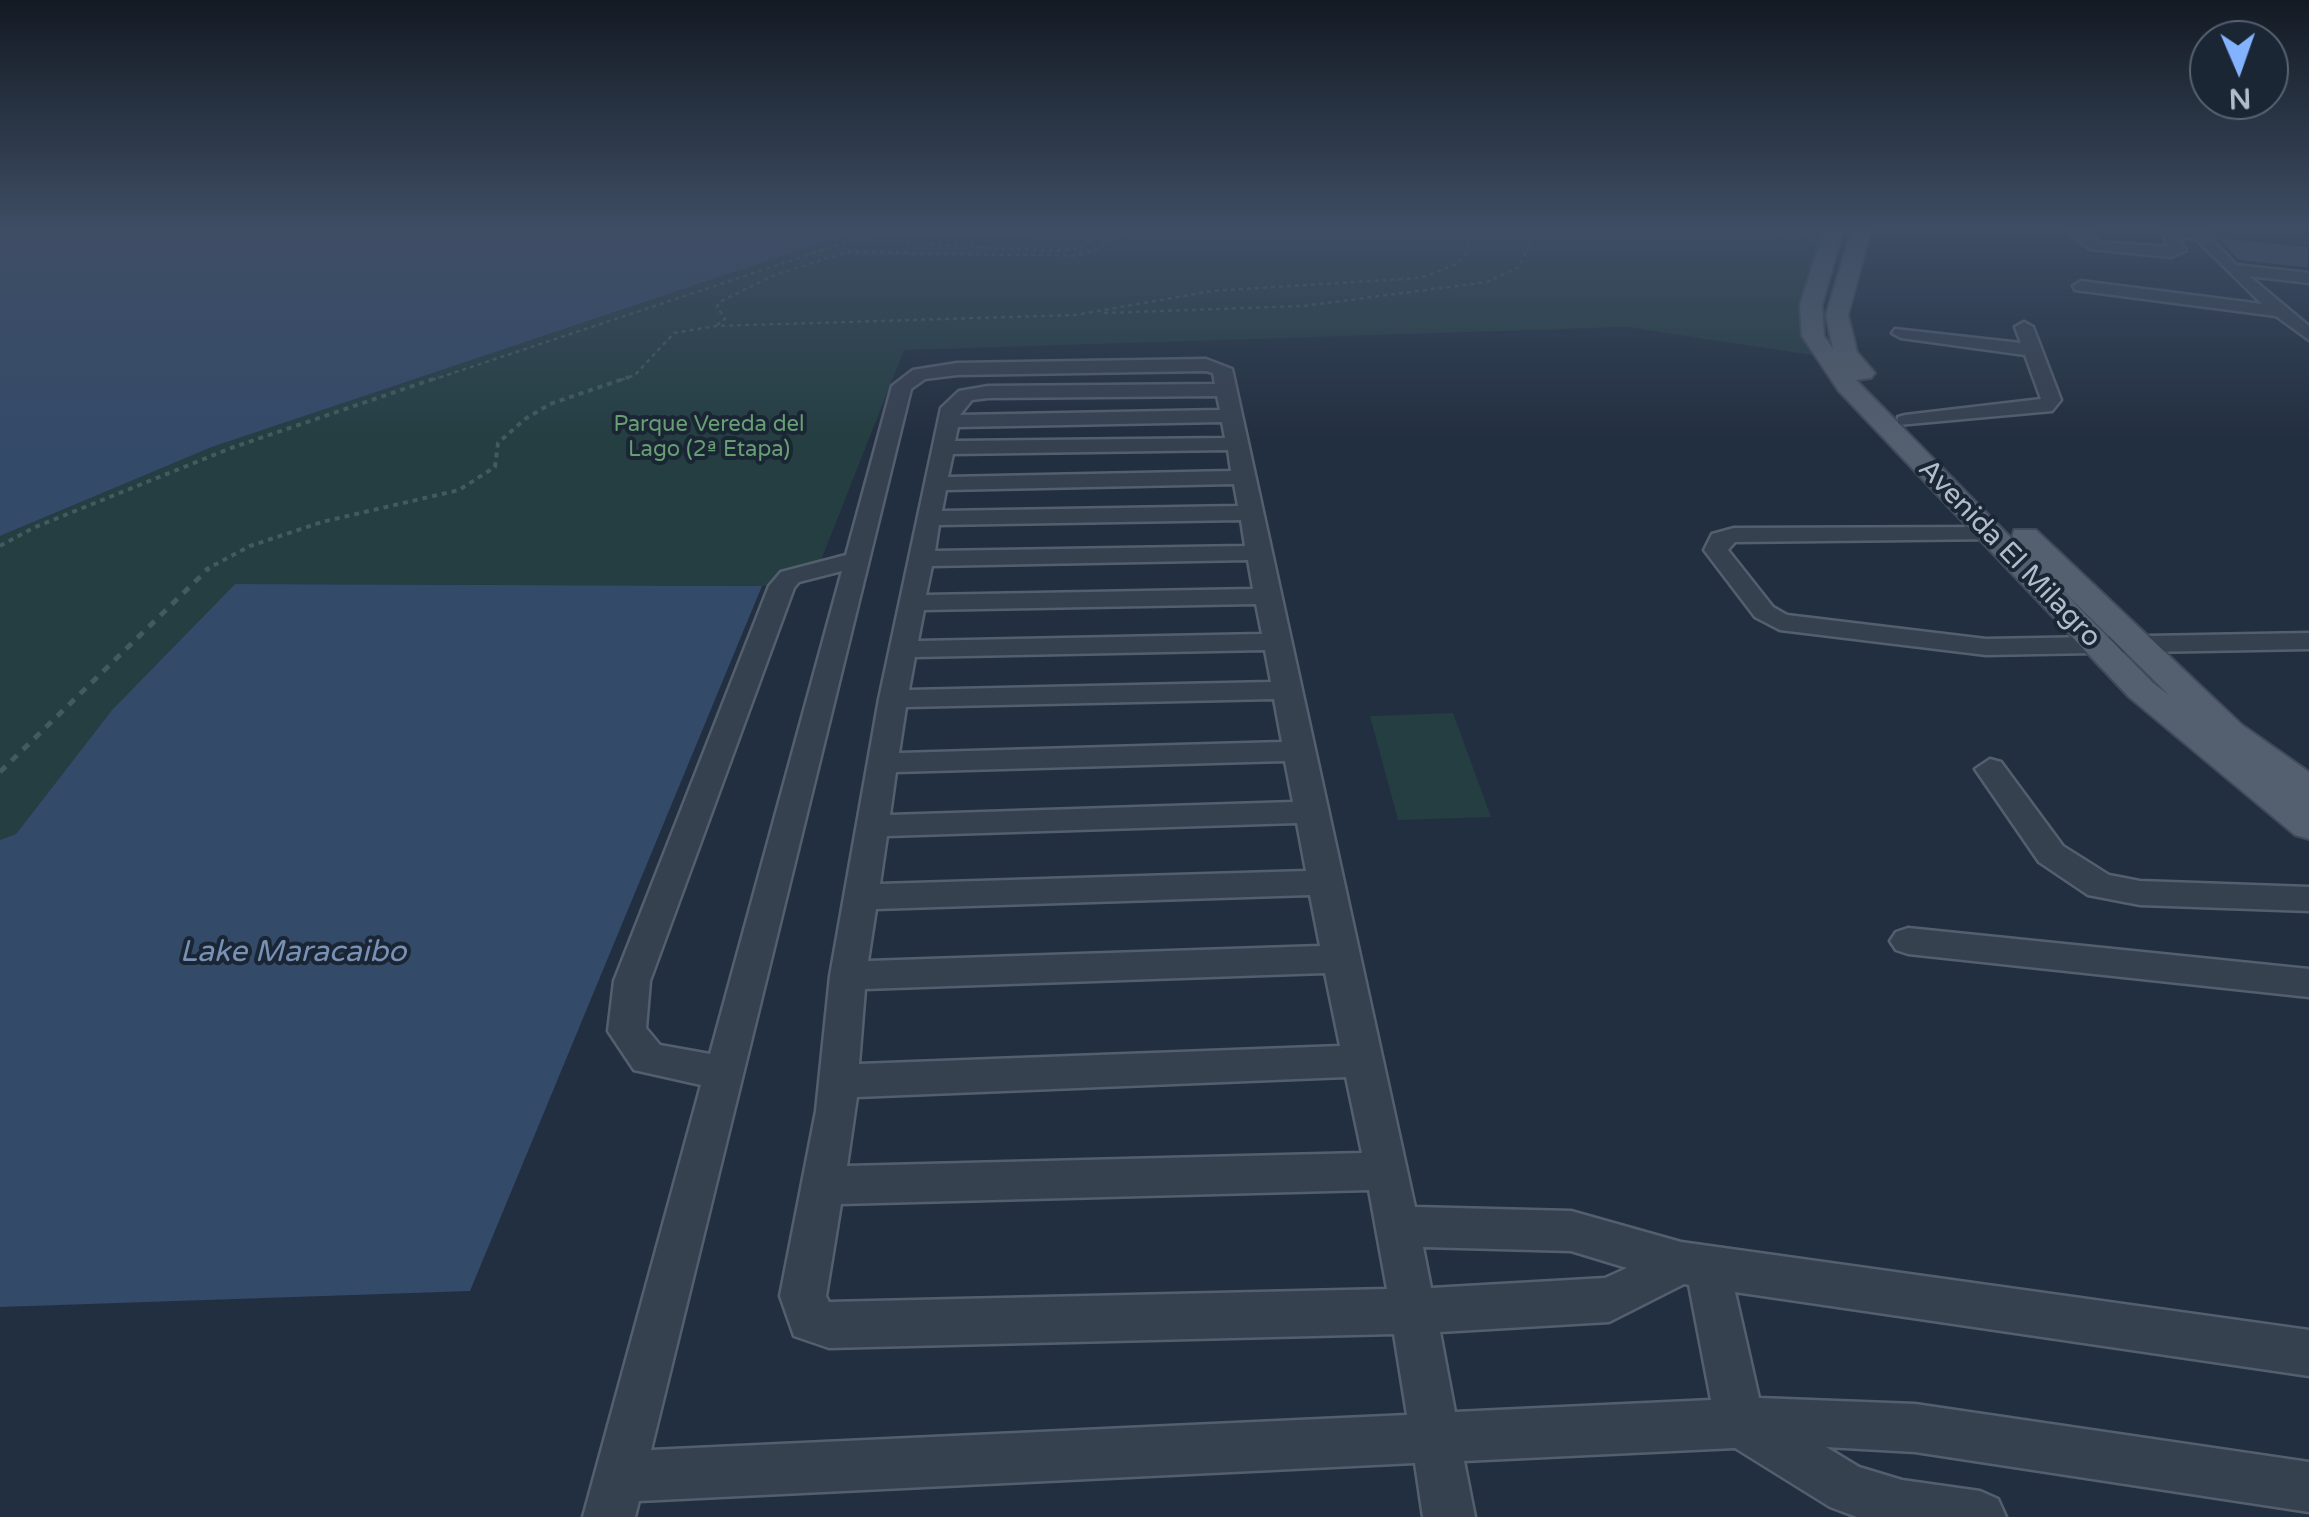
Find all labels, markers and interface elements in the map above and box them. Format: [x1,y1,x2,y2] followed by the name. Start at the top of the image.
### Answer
[2189,20,2289,120] north arrow
[2228,81,2252,115] text: N
[614,412,804,464] park label: Parque Vereda del Lago (2ª Etapa)
[1911,453,2107,655] street label: Avenida El Milagro
[180,935,406,971] water label: Lake Maracaibo

